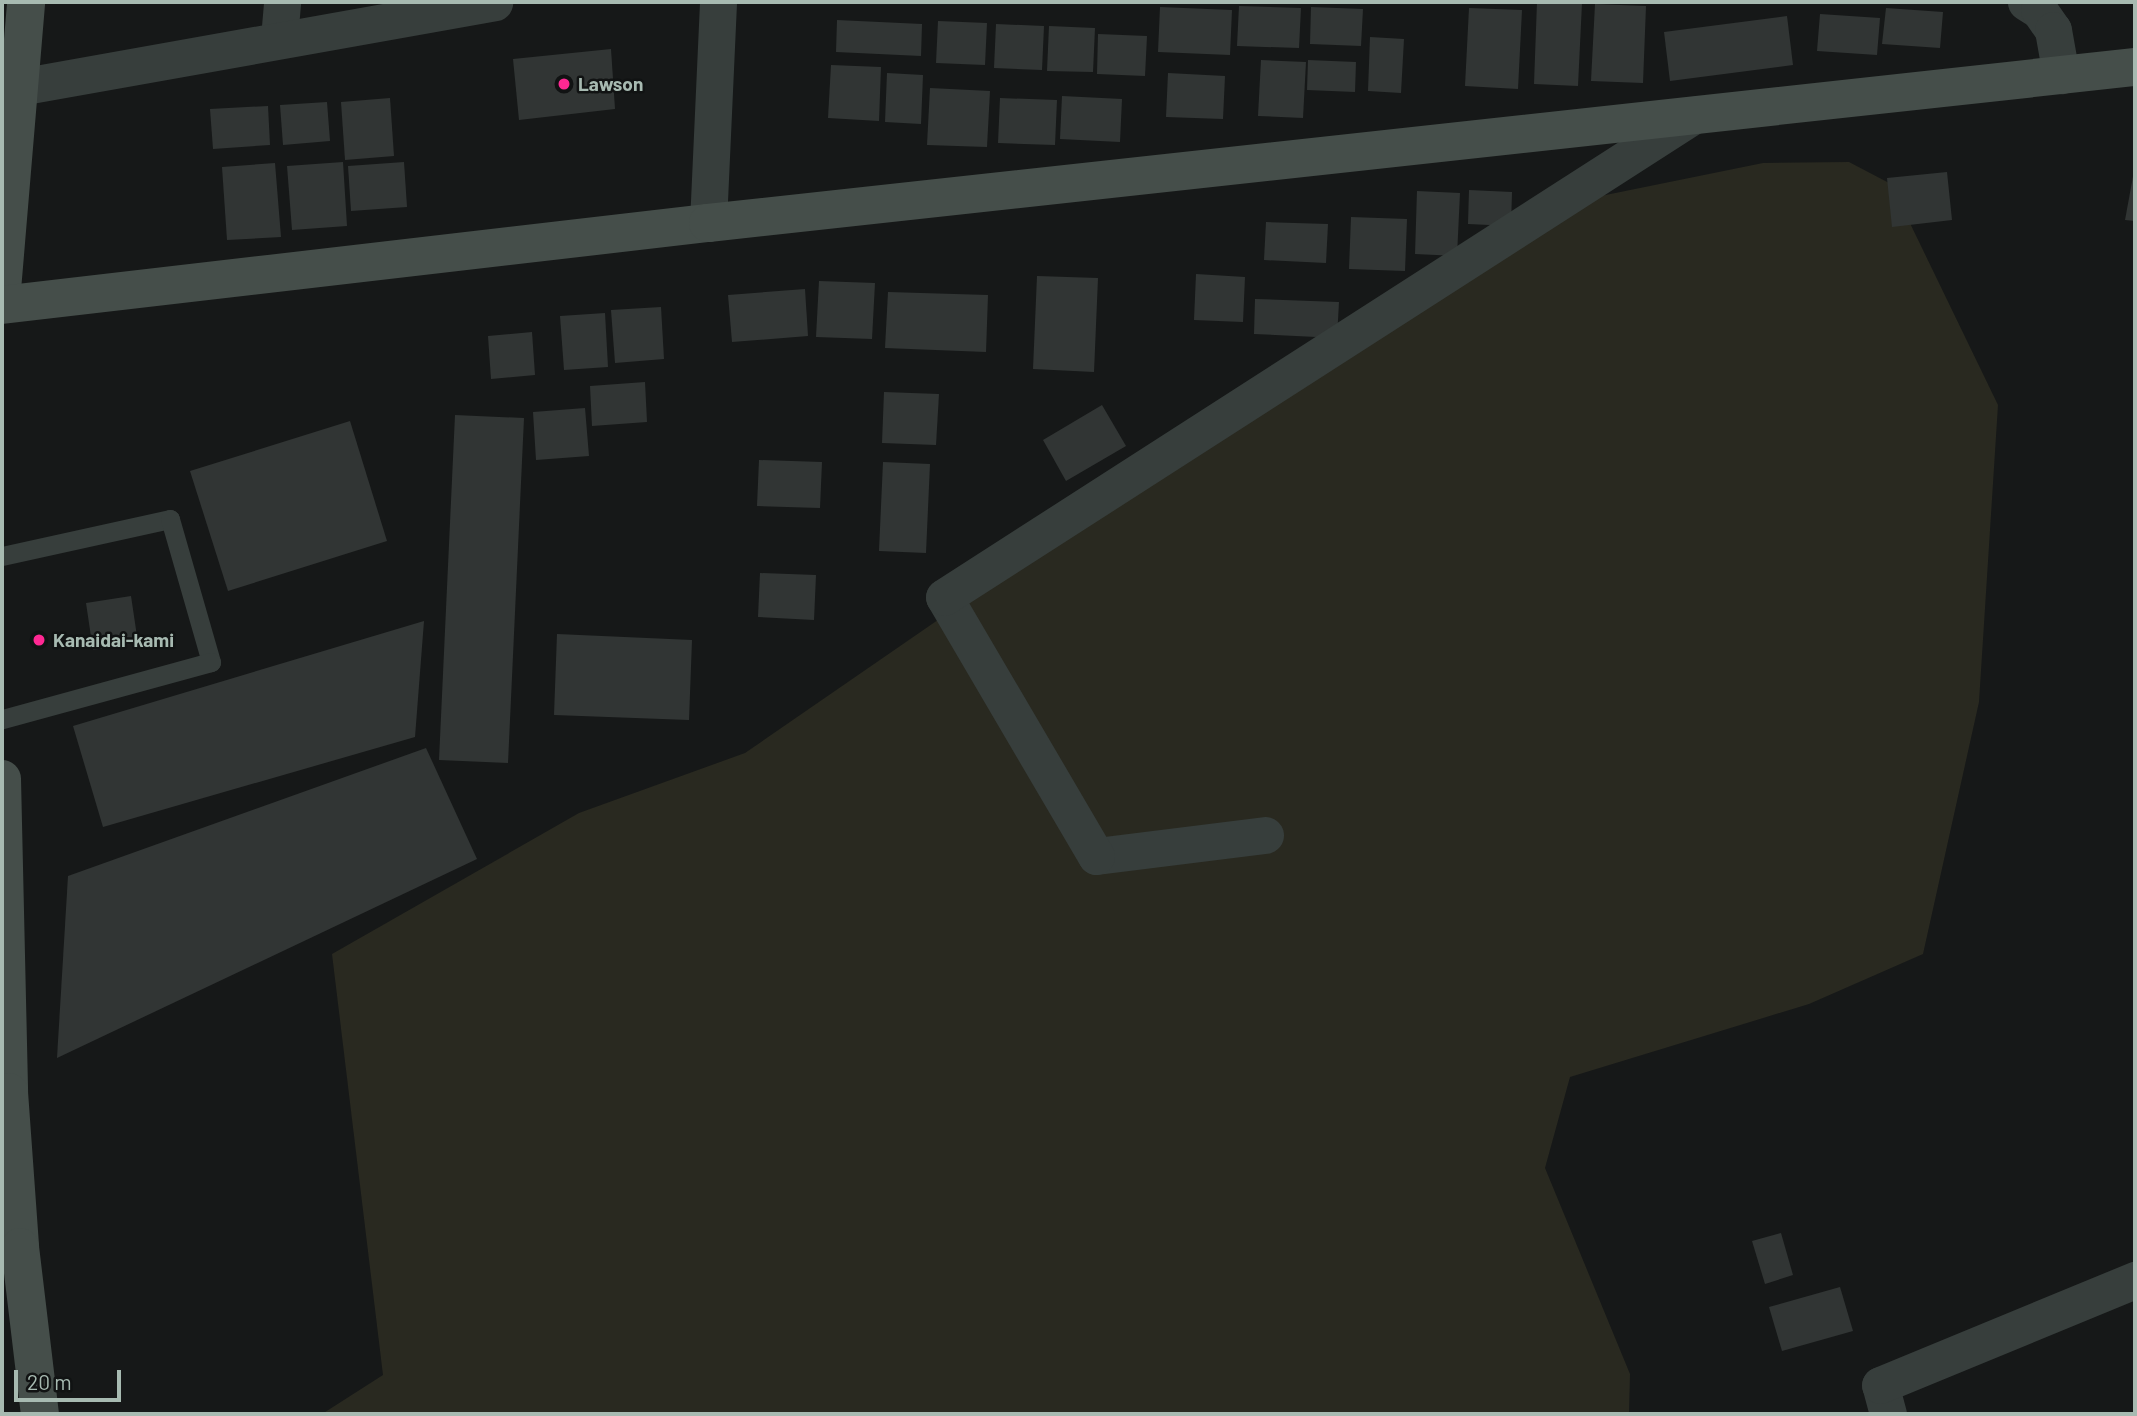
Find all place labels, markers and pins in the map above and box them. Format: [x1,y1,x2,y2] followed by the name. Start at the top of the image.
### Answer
[578,73,643,95] place label: Lawson
[556,76,572,92] marker: Lawson
[53,629,174,651] place label: Kanaidai-kami
[31,632,47,648] marker: Kanaidai-kami

